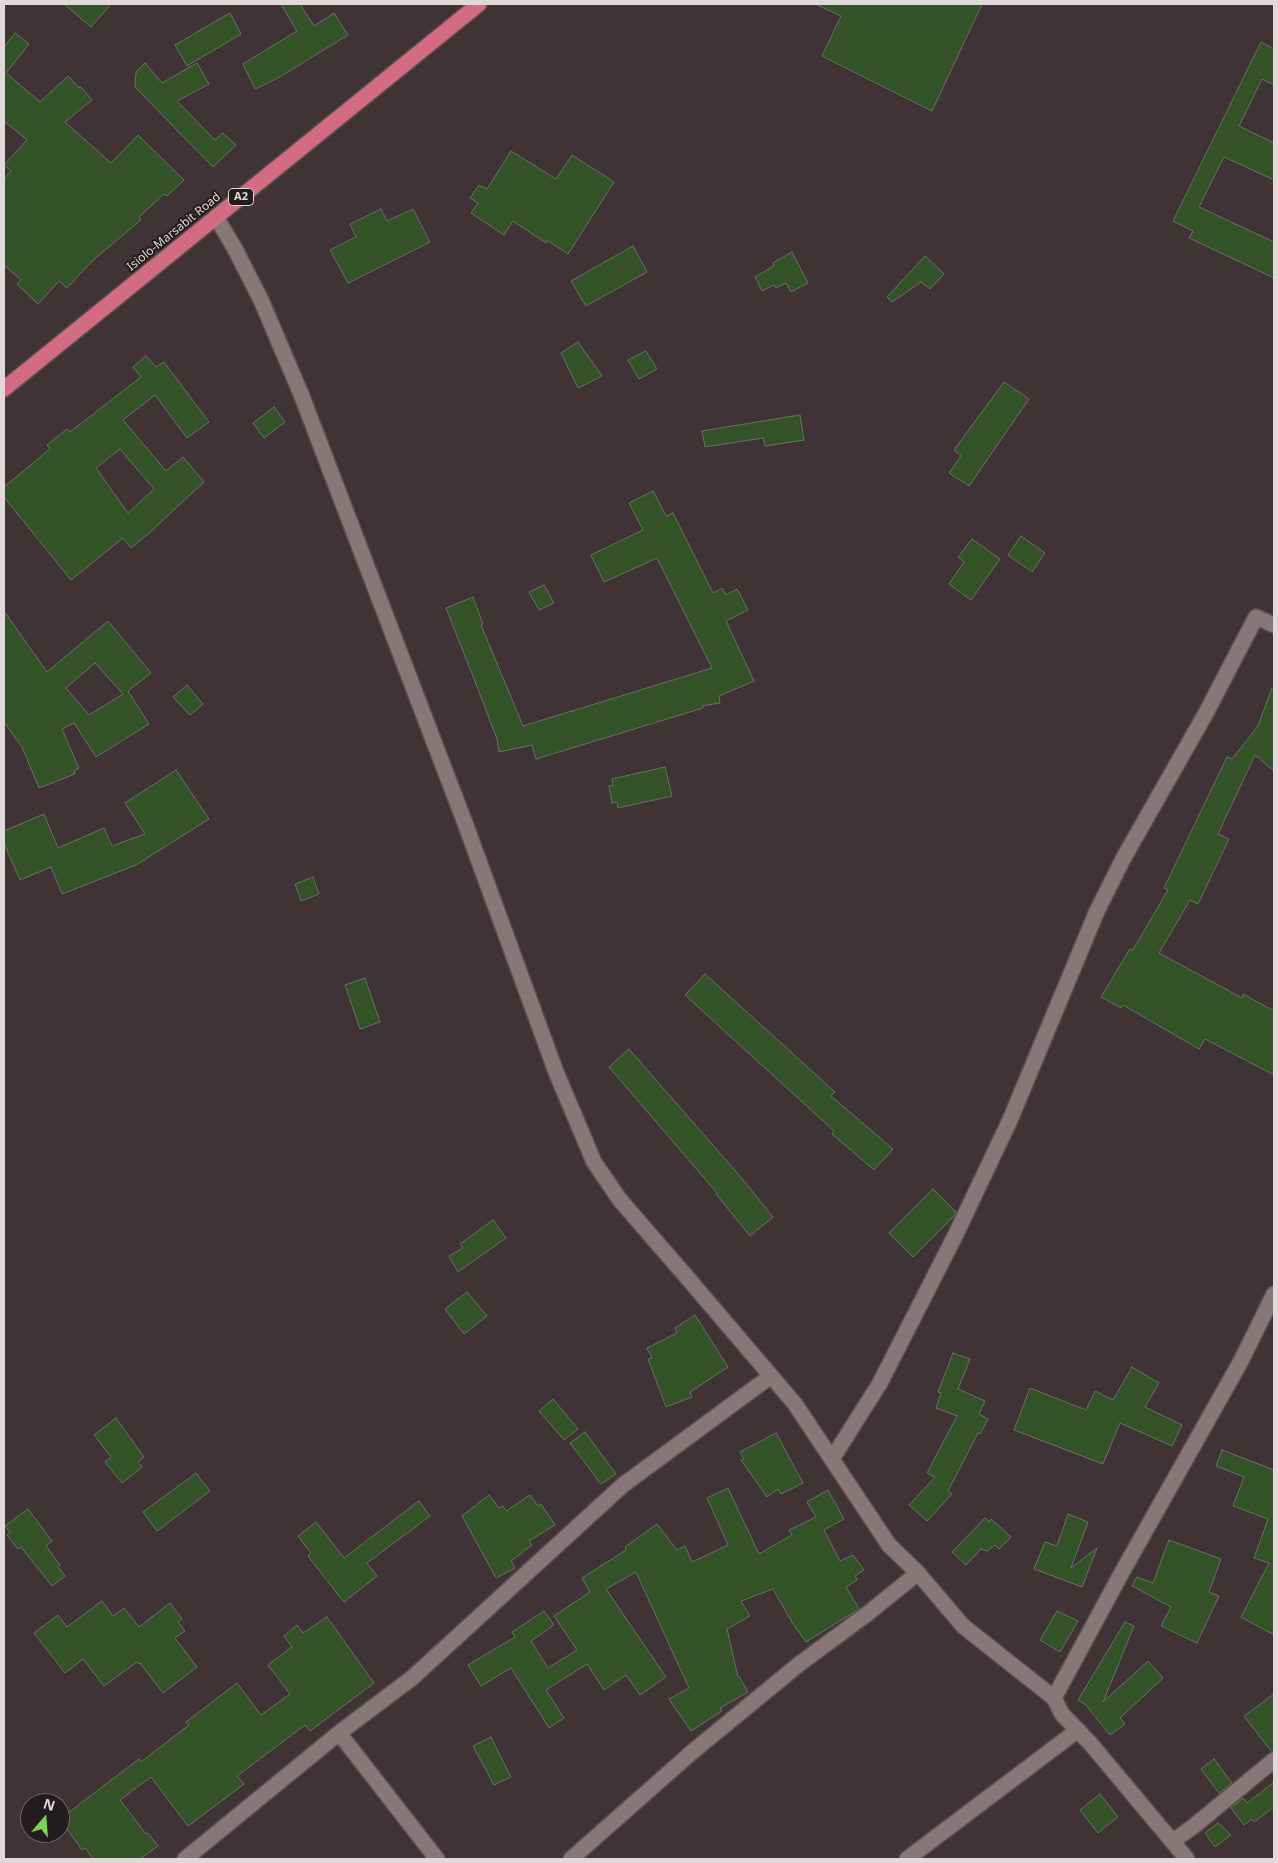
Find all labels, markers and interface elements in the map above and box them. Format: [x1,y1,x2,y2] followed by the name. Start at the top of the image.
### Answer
[228,188,254,206] road number: A2
[124,190,224,274] street label: Isiolo-Marsabit Road
[20,1793,70,1843] north arrow
[41,1793,58,1815] text: N

